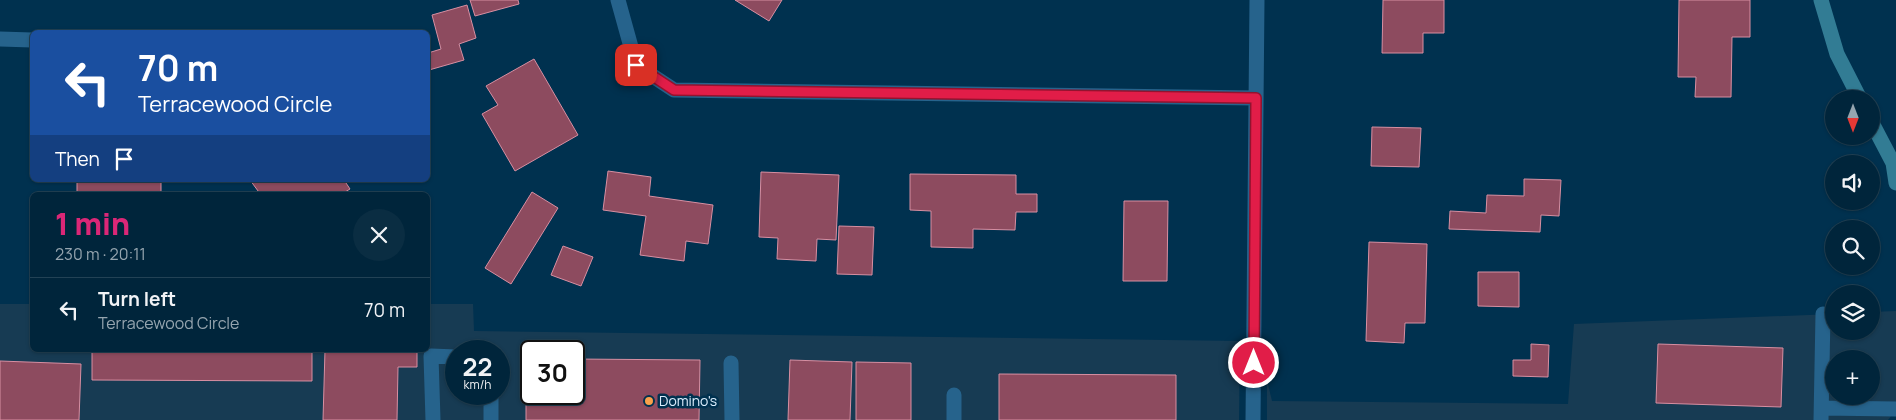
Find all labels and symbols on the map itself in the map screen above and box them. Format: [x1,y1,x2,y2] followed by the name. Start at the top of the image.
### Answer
[615,44,657,86] pin
[1825,90,1880,145] north arrow
[1227,336,1279,388] position arrow
[520,340,585,405] speed limit sign: 30
[659,391,717,410] place label: Domino's
[643,395,655,407] marker: Domino's

